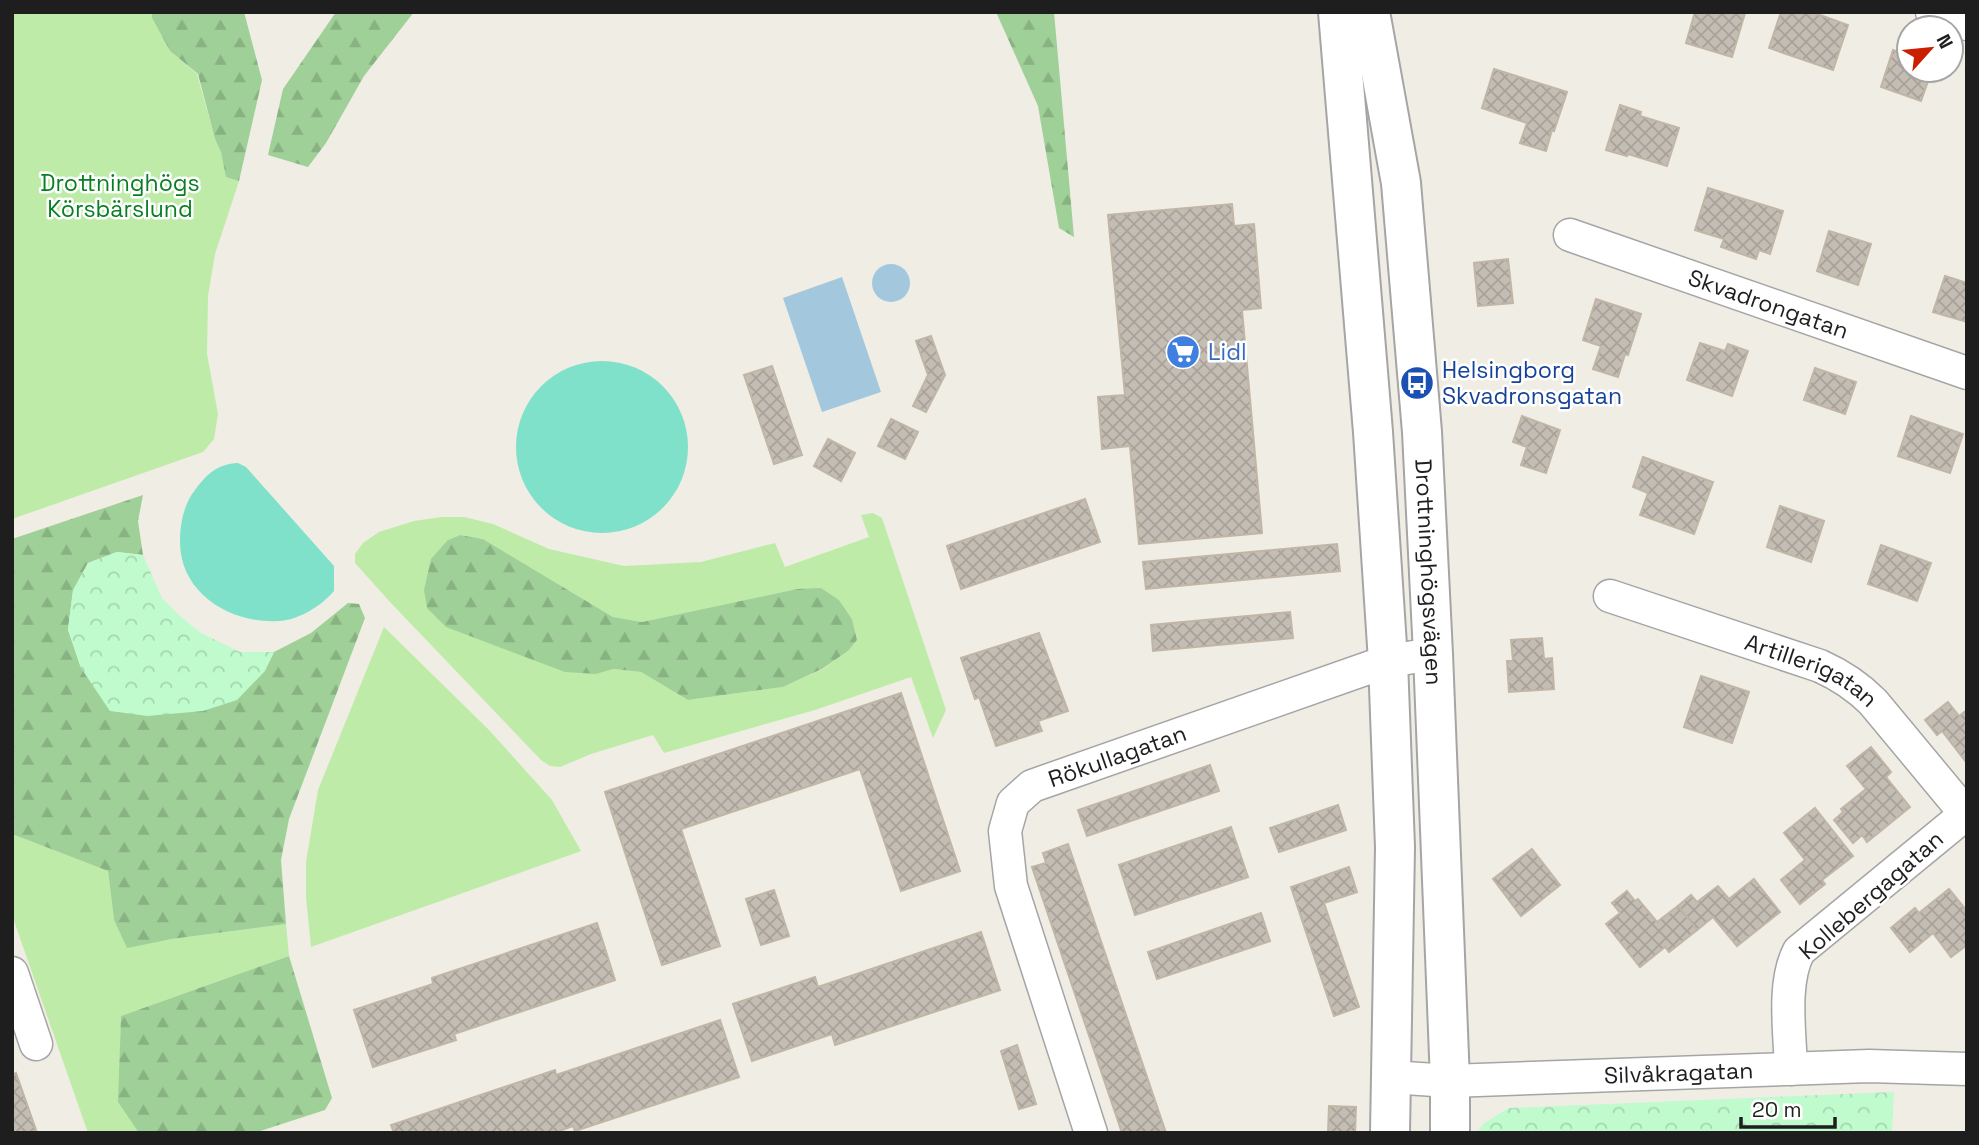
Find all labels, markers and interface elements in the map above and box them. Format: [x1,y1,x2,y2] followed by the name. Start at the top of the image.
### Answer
[1895,14,1965,84] north arrow
[1931,30,1959,53] text: N
[40,168,200,224] park label: Drottninghögs Körsbärslund
[1684,262,1853,346] street label: Skvadrongatan
[1164,333,1202,371] supermarket icon: Lidl
[1208,337,1247,367] place label: Lidl
[1442,355,1622,411] place label: Helsingborg Skvadronsgatan
[1398,364,1436,402] bus stop icon: Helsingborg Skvadronsgatan
[1408,458,1449,686] street label: Drottninghögsvägen
[1741,627,1884,714] street label: Artillerigatan
[1044,718,1190,794] street label: Rökullagatan
[1792,824,1950,966] street label: Kollebergagatan
[1604,1055,1754,1090] street label: Silvåkragatan
[1741,1086,1836,1130] scale bar
[1752,1096,1802,1123] text: 20 m

